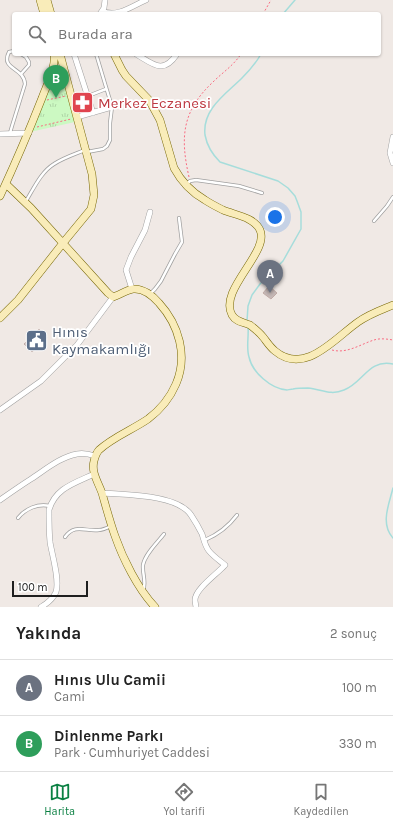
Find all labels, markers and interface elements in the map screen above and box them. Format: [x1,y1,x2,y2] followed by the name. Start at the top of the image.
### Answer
[12,12,381,56] search box
[26,23,48,45] icon: search
[58,25,133,43] text: Burada ara
[43,65,69,98] pin: B
[69,90,95,116] pharmacy icon: Merkez Eczanesi
[98,94,211,112] place label: Merkez Eczanesi
[265,207,285,227] your location
[257,260,283,293] pin: A
[52,323,151,358] place label: Hınıs Kaymakamlığı
[23,328,49,354] public building icon: Hınıs Kaymakamlığı
[12,579,88,598] scale bar
[18,581,48,594] text: 100 m
[16,623,81,643] text: Yakında
[330,626,377,641] text: 2 sonuç
[54,671,166,689] text: Hınıs Ulu Camii
[25,680,33,695] text: A
[342,680,377,695] text: 100 m
[54,689,85,704] text: Cami
[54,727,164,745] text: Dinlenme Parkı
[25,736,33,751] text: B
[339,736,377,751] text: 330 m
[54,745,210,760] text: Park · Cumhuriyet Caddesi
[44,781,75,818] tab: Harita
[164,781,205,818] tab: Yol tarifi
[294,781,349,818] tab: Kaydedilen

